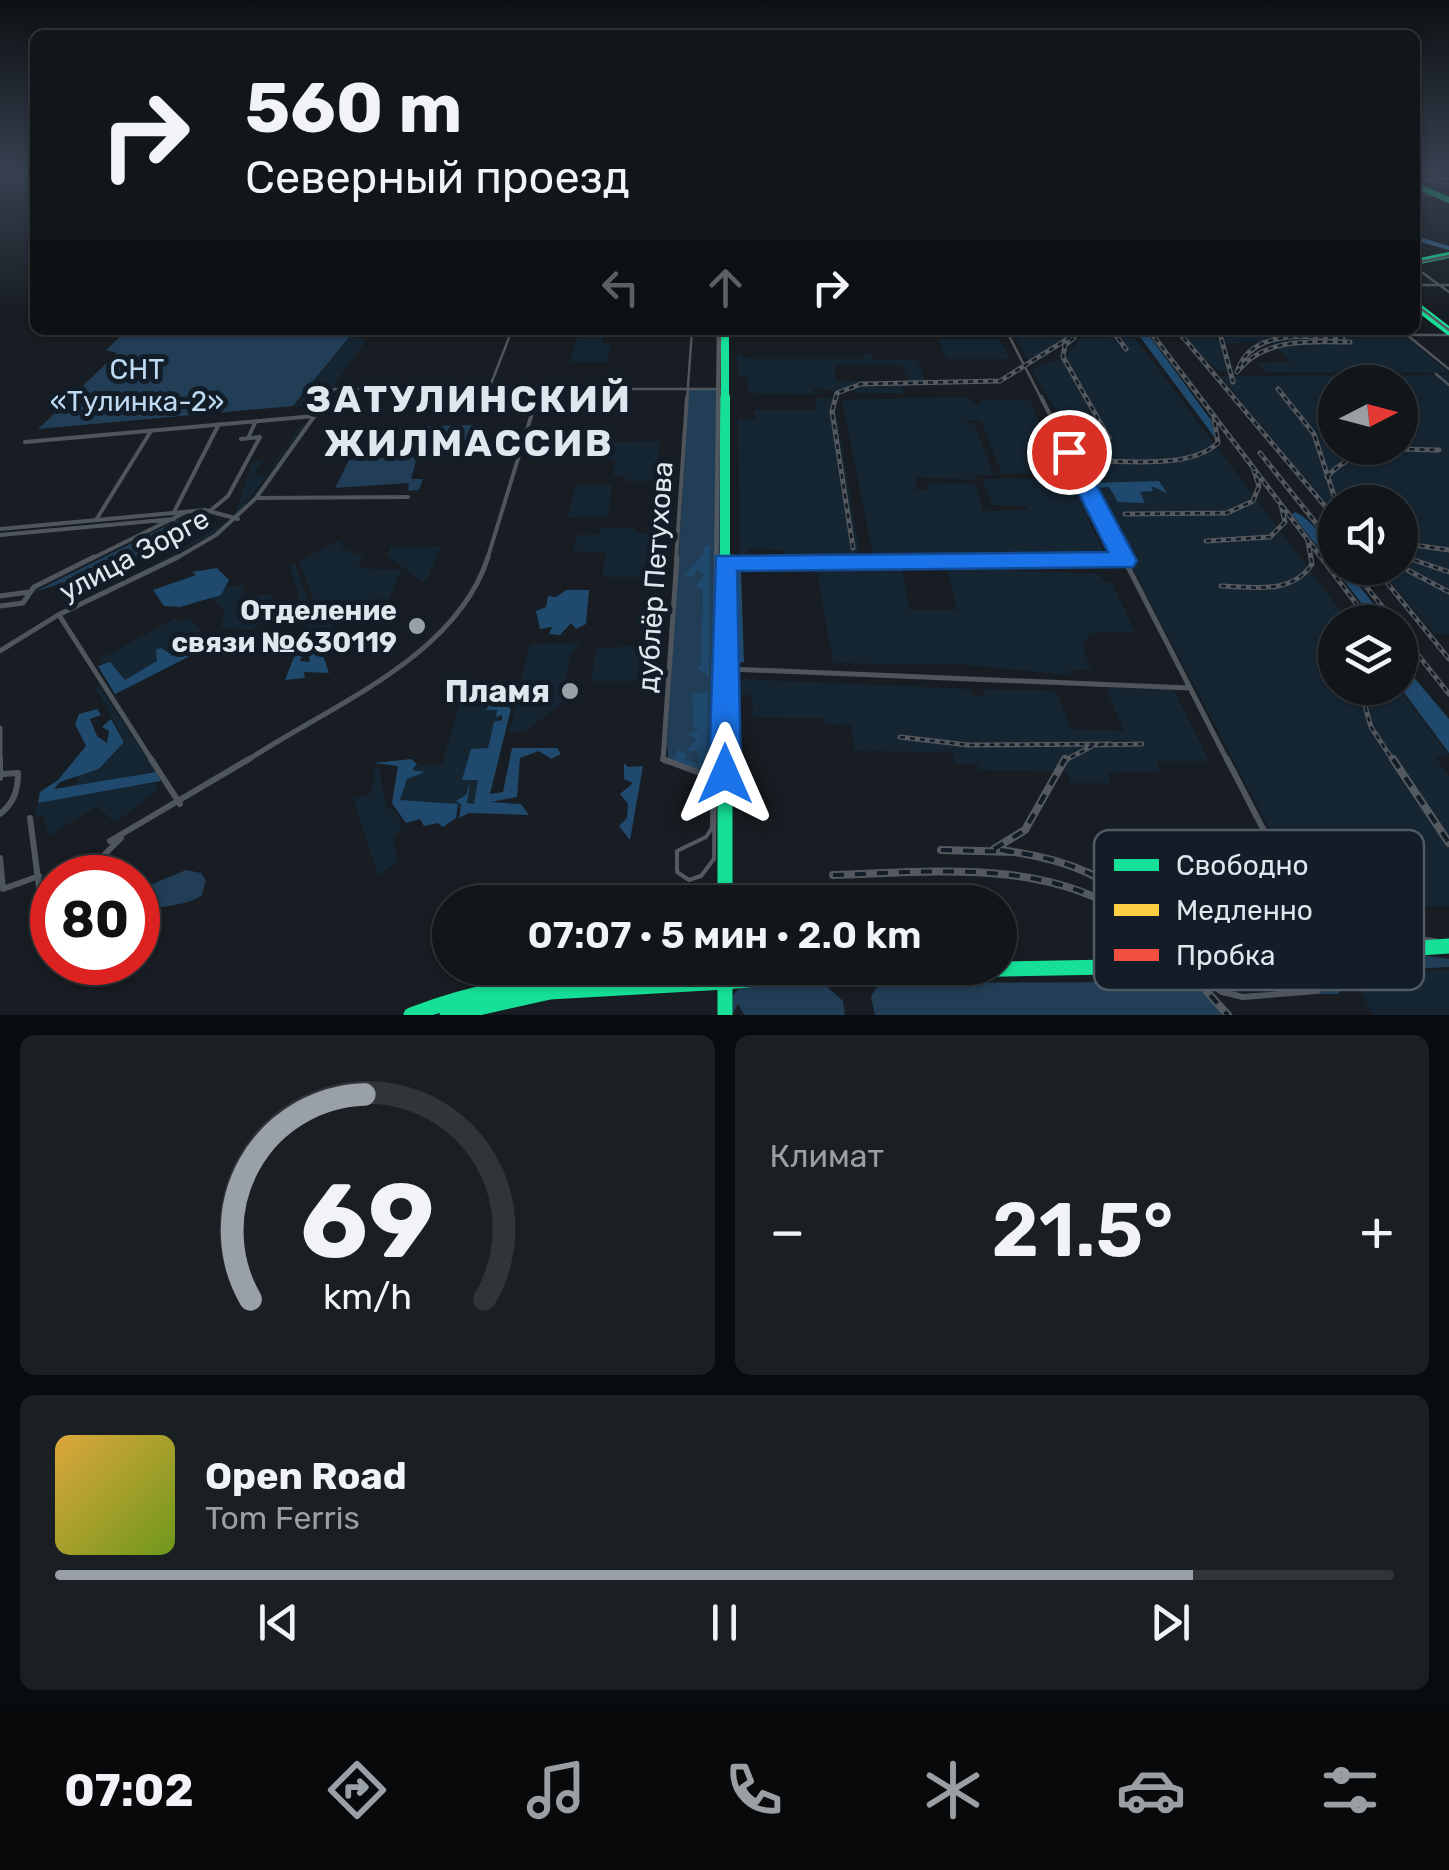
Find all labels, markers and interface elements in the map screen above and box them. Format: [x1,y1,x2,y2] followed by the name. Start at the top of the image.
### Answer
[245,67,462,150] text: 560 m
[80,70,210,200] icon: right
[245,151,630,204] text: Северный проезд
[593,260,648,315] icon: left
[698,260,753,315] icon: ahead
[803,260,858,315] icon: right
[50,353,224,418] park label: СНТ «Тулинка-2»
[1318,365,1418,465] north arrow
[1318,365,1418,705] map controls
[306,376,632,466] district label: ЗАТУЛИНСКИЙ ЖИЛМАССИВ
[1027,410,1112,495] pin
[1042,425,1097,480] icon: arrive
[630,460,680,694] street label: дублёр Петухова
[1318,485,1418,585] button: sound
[53,502,215,608] street label: улица Зорге
[171,594,397,659] place label: Отделение связи №630119
[1318,605,1418,705] button: layers
[406,615,428,637] marker: Отделение связи №630119
[445,672,550,710] place label: Пламя
[559,680,581,702] marker: Пламя
[673,722,777,826] position arrow
[1094,830,1424,990] legend
[1176,849,1309,882] text: Свободно
[30,855,160,985] speed limit sign: 80
[1176,894,1313,927] text: Медленно
[527,912,922,958] text: 07:07 · 5 мин · 2.0 km
[1176,939,1276,972] text: Пробка
[770,1137,884,1175] text: Климат
[300,1160,434,1283] text: 69
[992,1186,1173,1275] text: 21.5°
[770,1199,805,1264] text: −
[1360,1199,1394,1264] text: +
[323,1276,412,1318] text: km/h
[205,1453,407,1499] text: Open Road
[205,1499,360,1537] text: Tom Ferris
[251,1595,306,1650] icon: previous
[697,1595,752,1650] icon: pause
[1143,1595,1198,1650] icon: next
[322,1755,392,1825] icon: directions
[521,1755,591,1825] icon: music
[719,1755,789,1825] icon: phone
[918,1755,988,1825] icon: climate
[1116,1755,1186,1825] icon: car
[1315,1755,1385,1825] icon: filters
[64,1764,194,1817] text: 07:02

